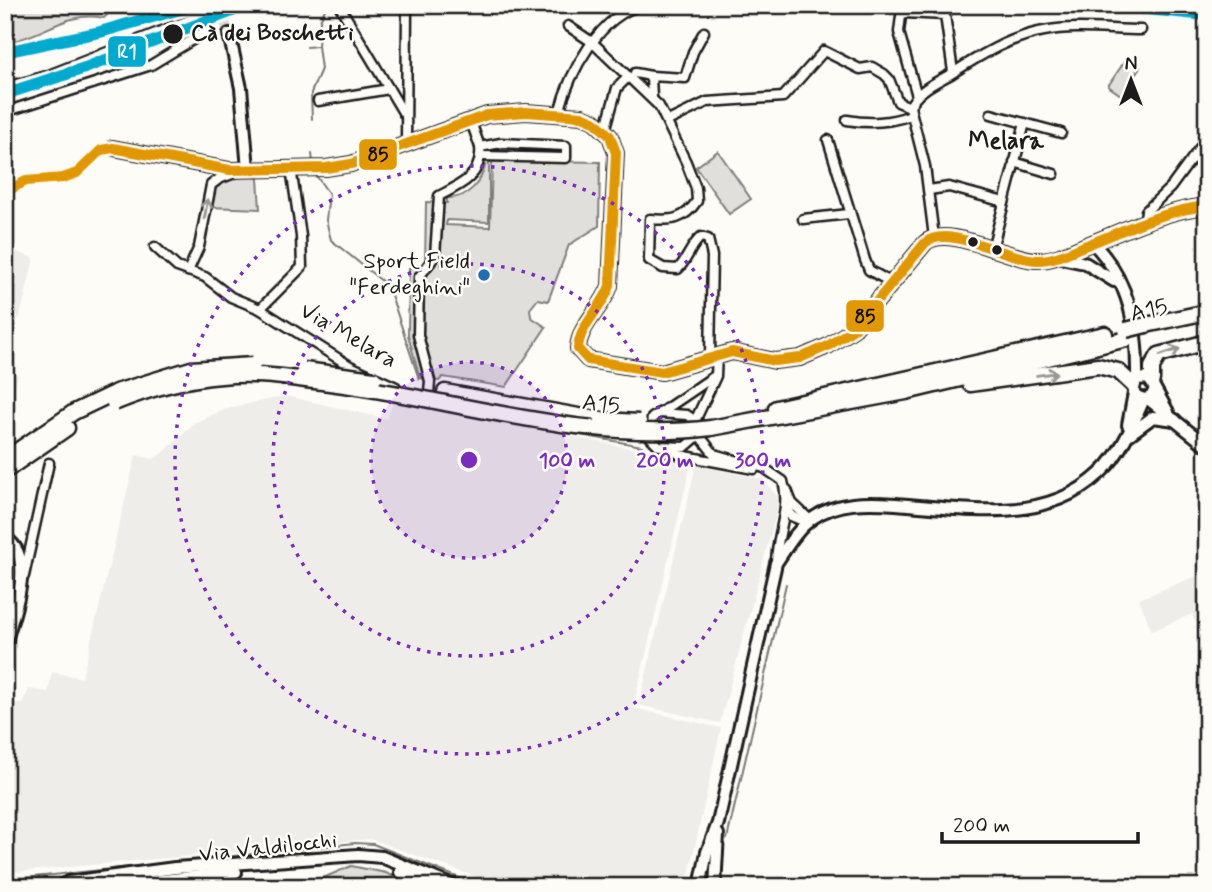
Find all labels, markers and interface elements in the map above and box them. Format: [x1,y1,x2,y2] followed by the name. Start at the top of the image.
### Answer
[191,19,354,49] place label: Cà dei Boschetti
[161,22,185,46] marker: Cà dei Boschetti
[107,35,147,68] line badge: R1
[117,40,137,65] text: R1
[1096,46,1166,116] north arrow
[1125,52,1137,77] text: N
[968,126,1044,157] district label: Melara
[358,138,398,171] line badge: 85
[368,143,388,168] text: 85
[200,198,214,221] one-way arrow
[966,235,980,249] unlabelled marker
[990,243,1004,257] unlabelled marker
[350,247,470,303] place label: Sport Field "Ferdeghini"
[476,267,492,283] marker: Sport Field "Ferdeghini"
[1127,292,1171,330] street label: A15
[294,296,402,376] street label: Via Melara
[845,299,885,333] line badge: 85
[855,305,875,330] text: 85
[1159,345,1181,357] one-way arrow
[1035,367,1058,380] one-way arrow
[581,388,621,422] street label: A15
[539,447,595,475] text: 100 m
[636,447,694,475] text: 200 m
[735,447,792,475] text: 300 m
[457,448,481,472] centre of rings
[942,801,1138,845] scale bar
[953,812,1010,840] text: 200 m
[198,826,338,870] street label: Via Valdilocchi

